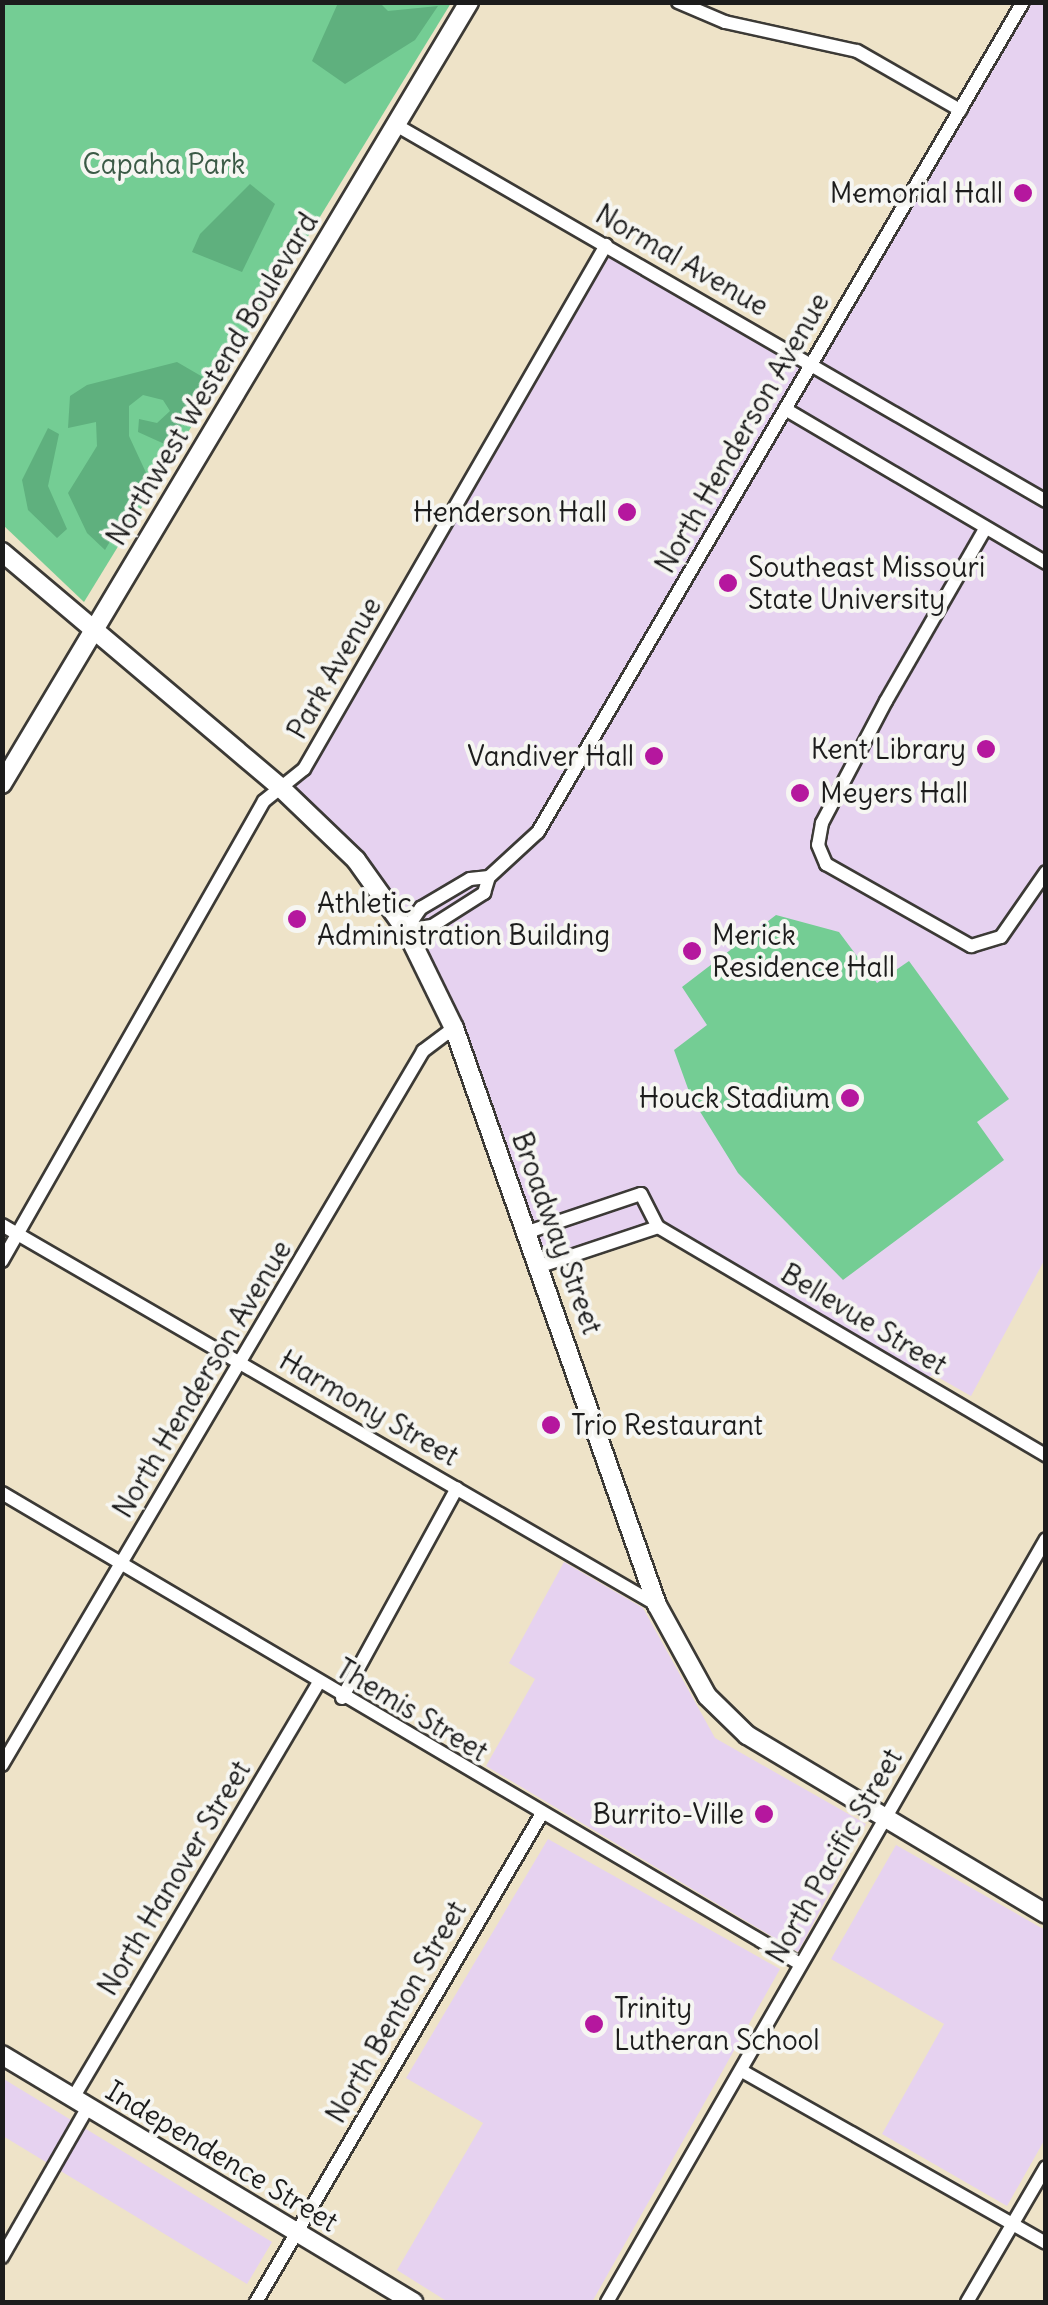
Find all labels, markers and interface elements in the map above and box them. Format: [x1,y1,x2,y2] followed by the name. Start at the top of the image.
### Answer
[83,147,245,181] park label: Capaha Park
[830,176,1003,210] place label: Memorial Hall
[1012,182,1034,204] marker: Memorial Hall
[590,197,774,323] street label: Normal Avenue
[99,207,325,551] street label: Northwest Westend Boulevard
[648,287,836,579] street label: North Henderson Avenue
[413,495,607,529] place label: Henderson Hall
[616,501,638,523] marker: Henderson Hall
[748,550,985,616] place label: Southeast Missouri State University
[717,572,739,594] marker: Southeast Missouri State University
[280,591,388,745] street label: Park Avenue
[811,732,966,766] place label: Kent Library
[975,738,997,760] marker: Kent Library
[467,739,634,773] place label: Vandiver Hall
[643,745,665,767] marker: Vandiver Hall
[820,776,968,810] place label: Meyers Hall
[789,782,811,804] marker: Meyers Hall
[317,886,610,952] place label: Athletic Administration Building
[286,908,308,930] marker: Athletic Administration Building
[712,918,895,984] place label: Merick Residence Hall
[681,940,703,962] marker: Merick Residence Hall
[639,1081,830,1115] place label: Houck Stadium
[839,1087,861,1109] marker: Houck Stadium
[505,1127,609,1339] street label: Broadway Street
[106,1234,298,1524] street label: North Henderson Avenue
[775,1256,953,1382] street label: Bellevue Street
[273,1343,465,1473] street label: Harmony Street
[571,1408,763,1442] place label: Trio Restaurant
[540,1414,562,1436] marker: Trio Restaurant
[330,1652,494,1768] street label: Themis Street
[759,1743,909,1969] street label: North Pacific Street
[91,1754,257,2002] street label: North Hanover Street
[592,1797,744,1831] place label: Burrito-Ville
[753,1803,775,1825] marker: Burrito-Ville
[319,1895,473,2129] street label: North Benton Street
[614,1991,820,2057] place label: Trinity Lutheran School
[583,2013,605,2035] marker: Trinity Lutheran School
[100,2073,344,2239] street label: Independence Street

